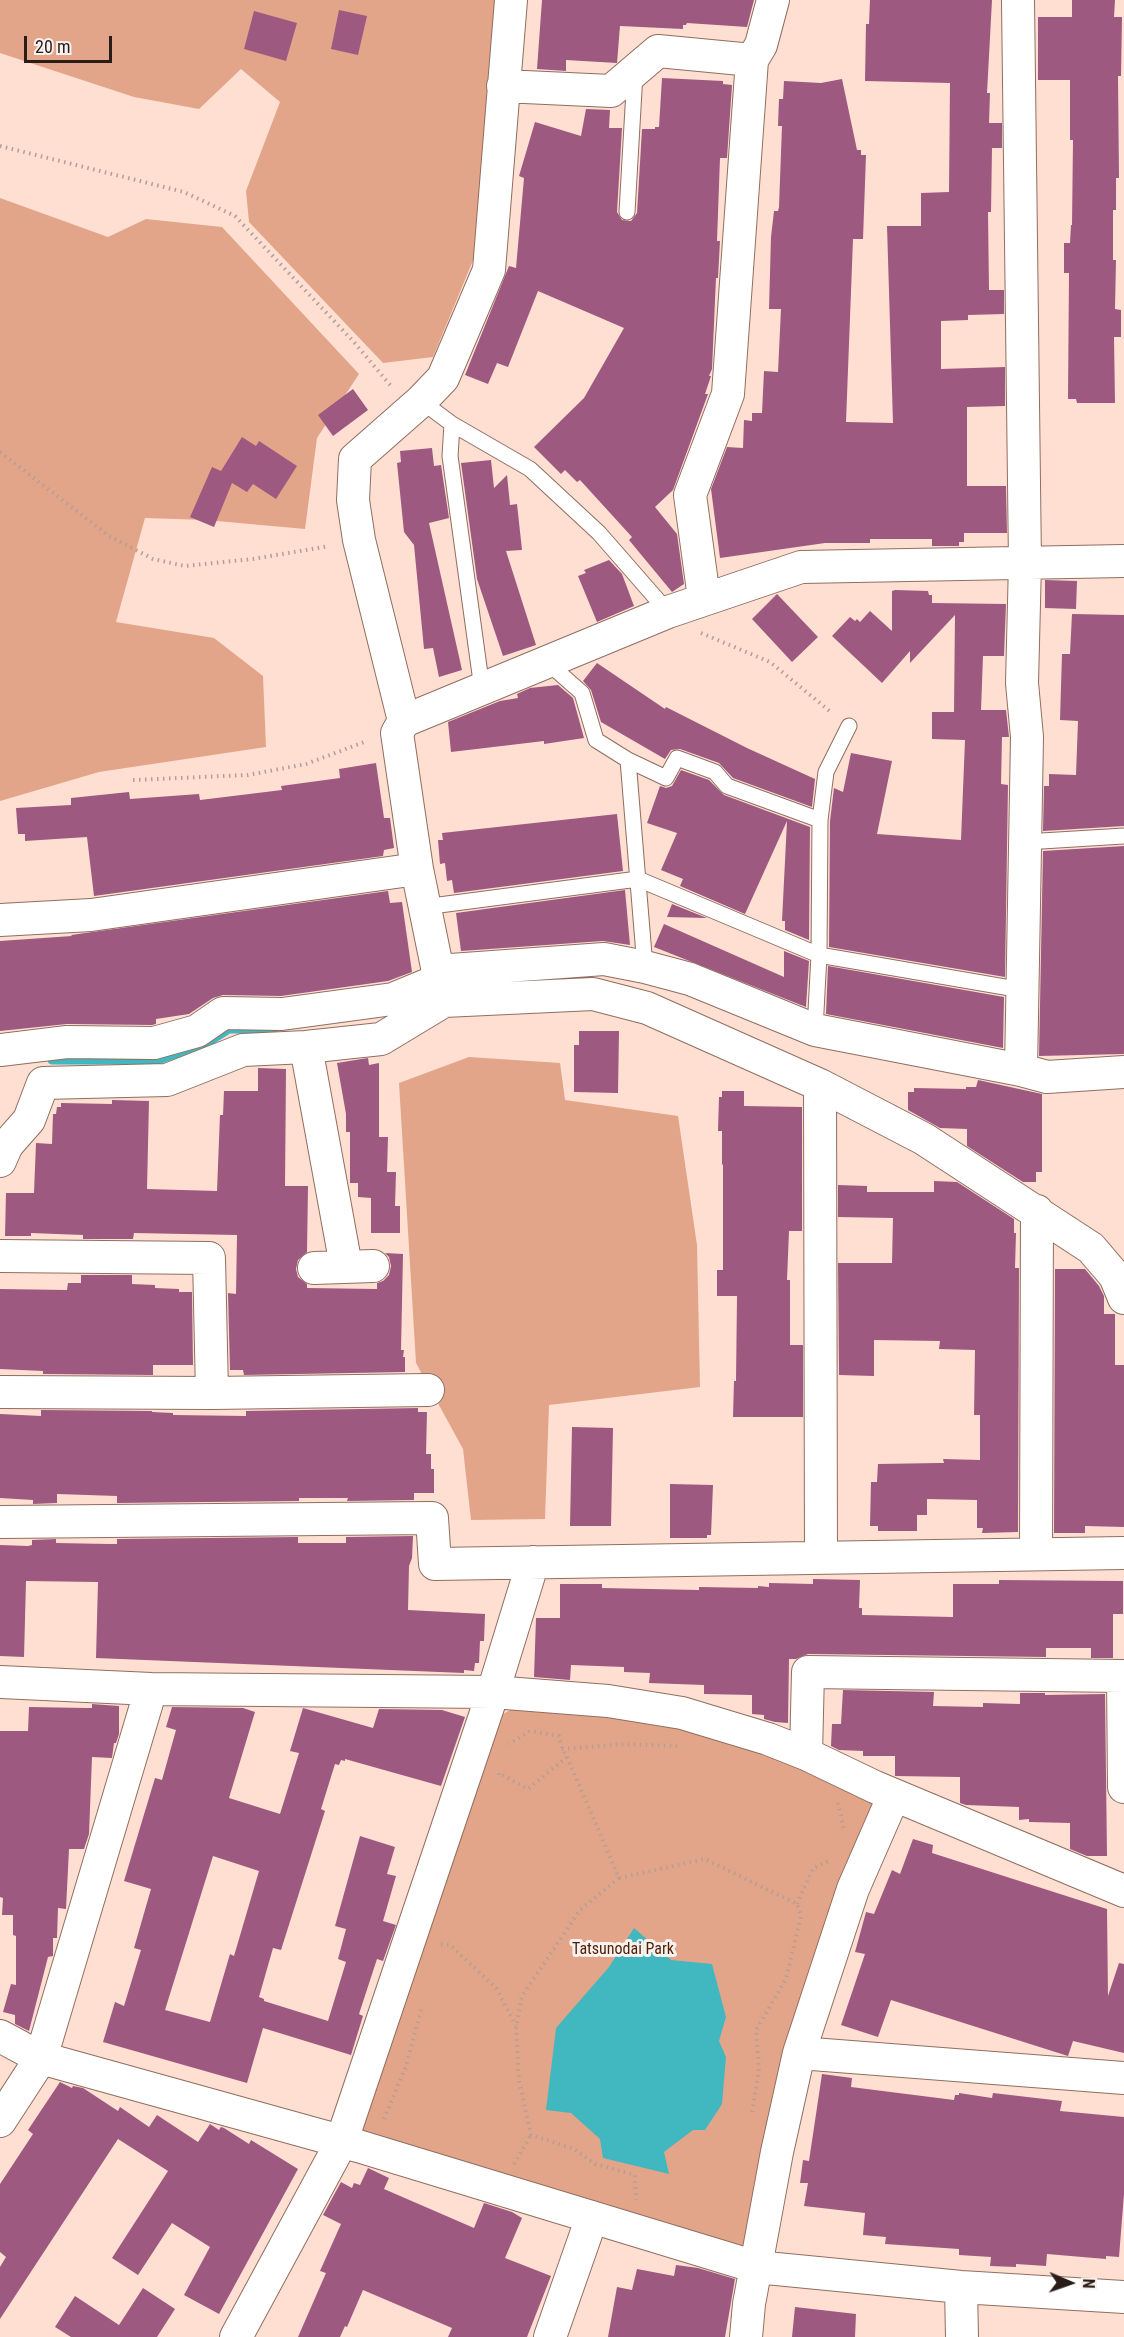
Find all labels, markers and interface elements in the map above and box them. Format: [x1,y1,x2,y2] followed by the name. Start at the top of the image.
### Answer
[27,24,116,62] scale bar
[35,36,70,57] text: 20 m
[572,1940,674,1960] park label: Tatsunodai Park
[1040,2253,1100,2313] north arrow
[1079,2278,1098,2289] text: N

